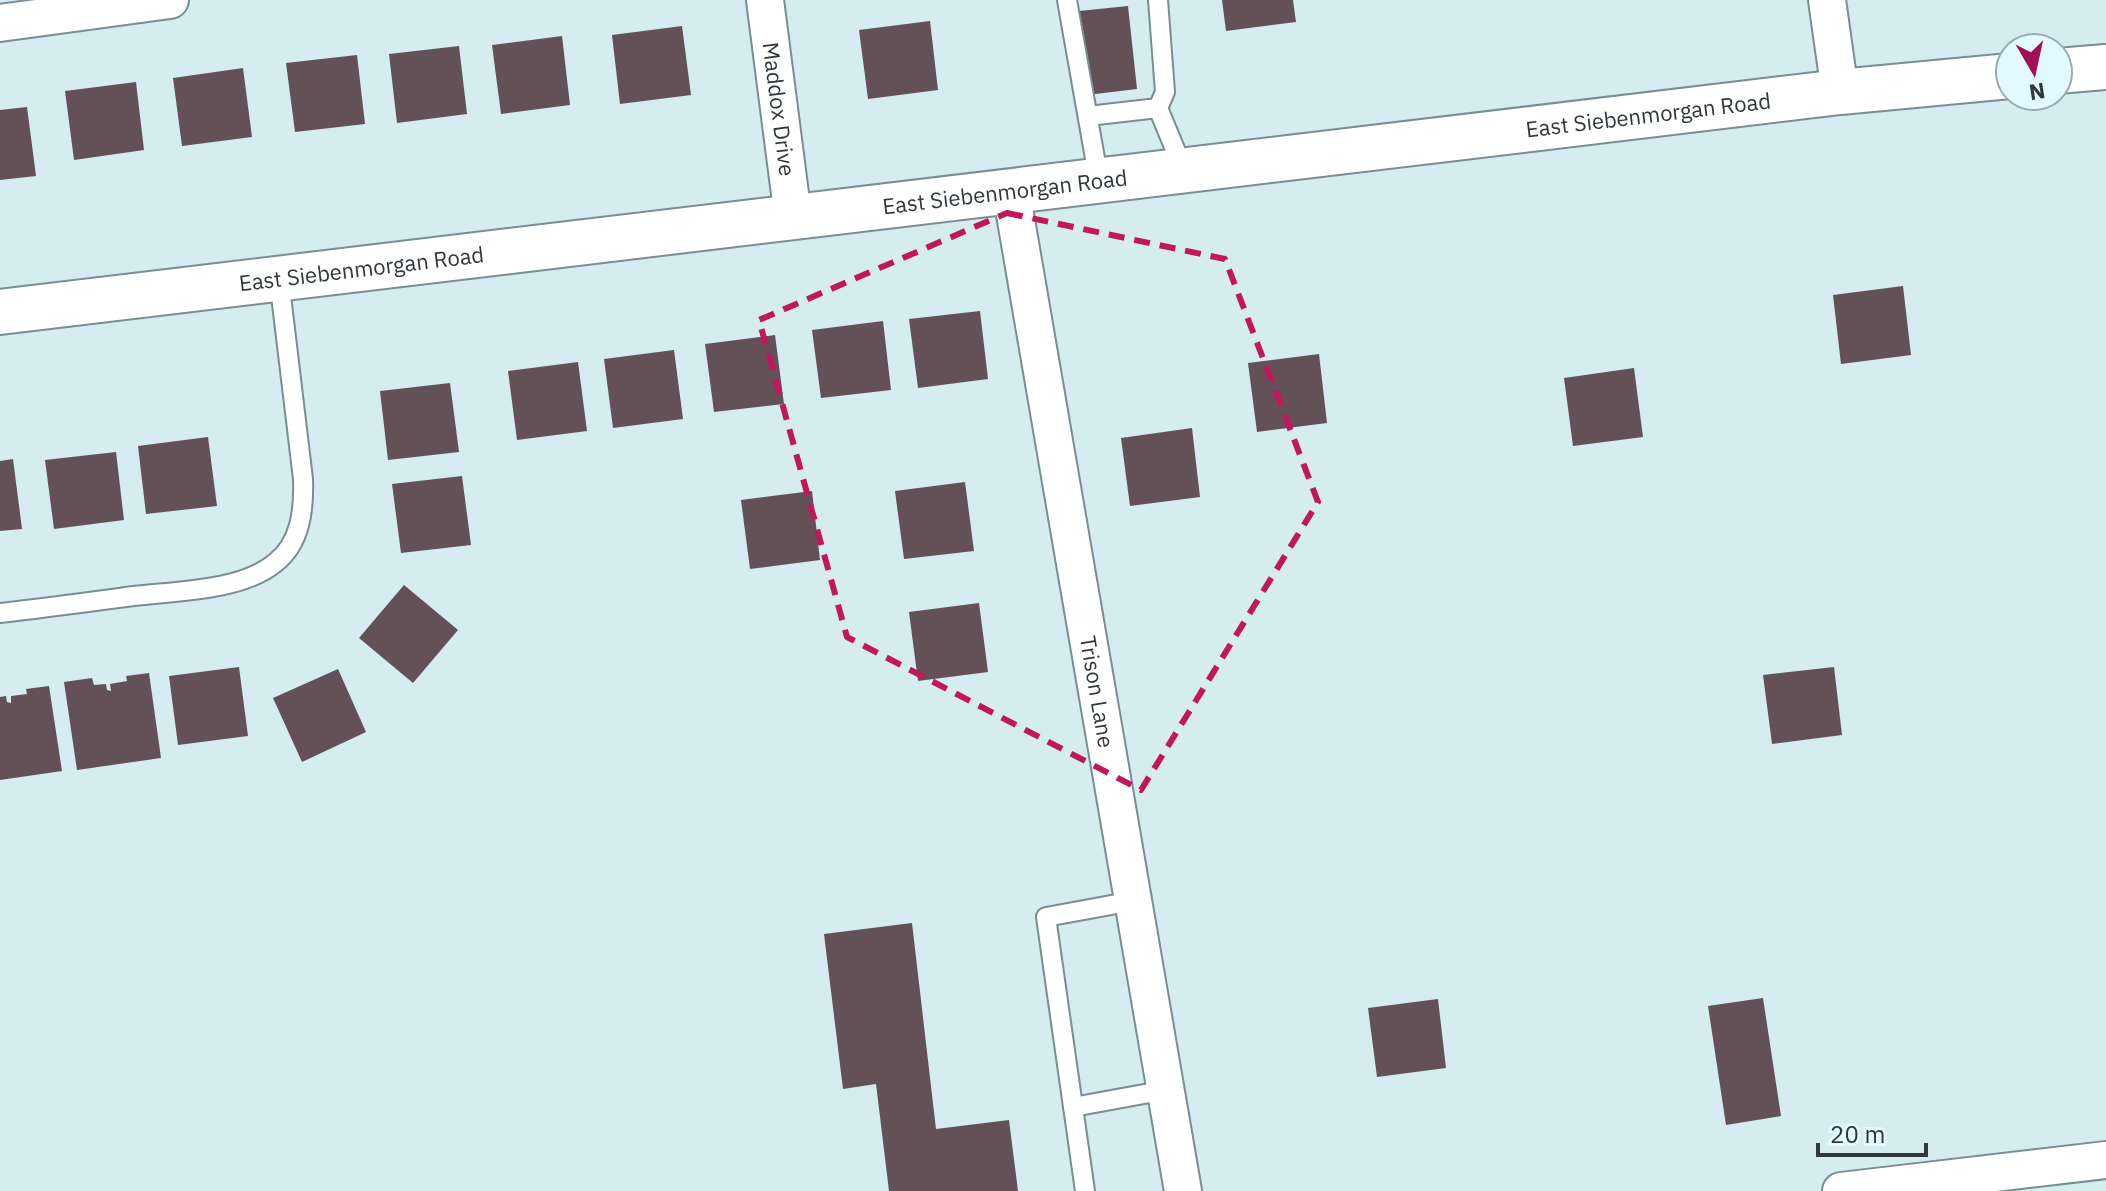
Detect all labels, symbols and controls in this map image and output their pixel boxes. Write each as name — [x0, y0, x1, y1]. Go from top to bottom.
north arrow — [1994, 32, 2074, 112]
street label: Maddox Drive — [757, 40, 803, 178]
text: N — [2027, 77, 2047, 108]
street label: East Siebenmorgan Road — [1524, 85, 1772, 143]
street label: East Siebenmorgan Road — [881, 162, 1129, 220]
street label: East Siebenmorgan Road — [237, 239, 485, 297]
street label: Trison Lane — [1074, 633, 1121, 750]
scale bar — [1818, 1107, 1926, 1157]
text: 20 m — [1830, 1118, 1885, 1150]

